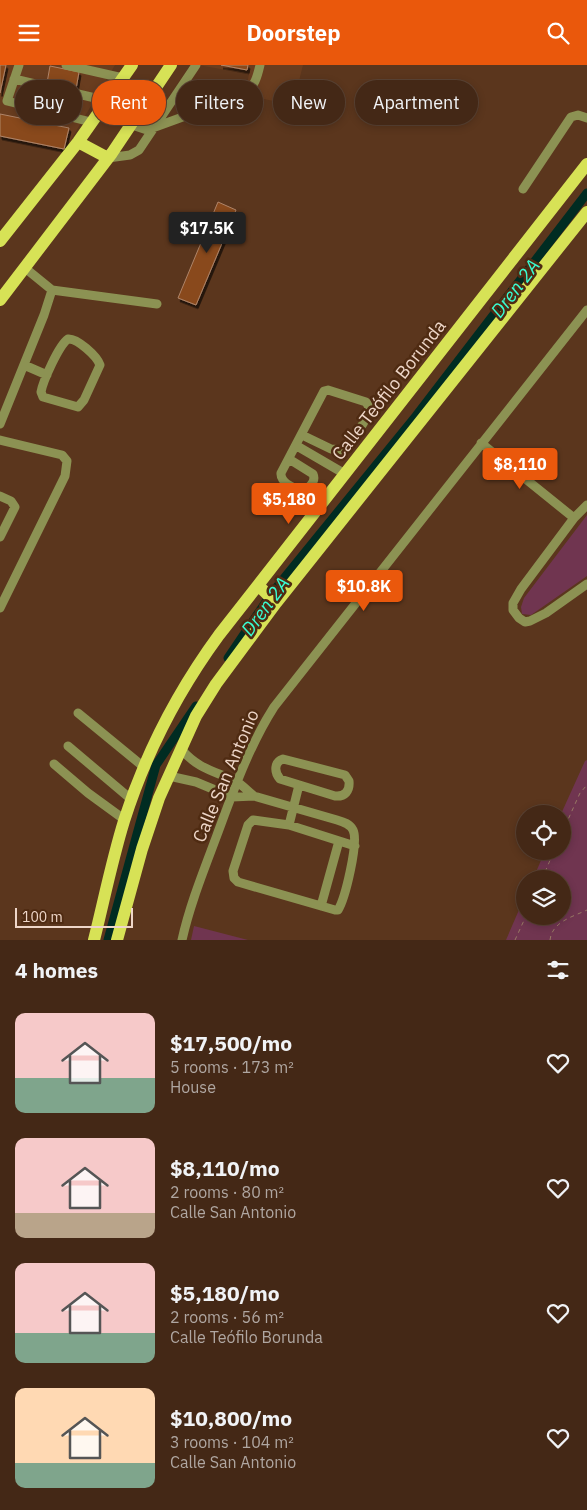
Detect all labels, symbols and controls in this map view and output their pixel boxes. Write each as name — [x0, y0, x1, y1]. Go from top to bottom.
text: Doorstep — [246, 18, 341, 47]
icon: menu — [15, 19, 43, 47]
icon: search — [544, 19, 572, 47]
chip: Buy — [15, 80, 82, 125]
chip: Rent — [92, 80, 166, 125]
chip: Filters — [176, 80, 263, 125]
chip: New — [273, 80, 345, 125]
chip: Apartment — [355, 80, 478, 125]
pin: $17.5K — [166, 211, 248, 254]
text: $17.5K — [180, 218, 234, 238]
water label: Dren 2A — [485, 254, 545, 322]
street label: Calle Teófilo Borunda — [327, 315, 451, 465]
pin: $8,110 — [479, 447, 561, 490]
text: $8,110 — [494, 454, 546, 474]
pin: $5,180 — [248, 483, 330, 525]
text: $5,180 — [263, 489, 315, 509]
pin: $10.8K — [323, 569, 405, 612]
water label: Dren 2A — [235, 572, 295, 640]
text: $10.8K — [337, 576, 391, 596]
street label: Calle San Antonio — [187, 706, 264, 846]
map controls — [516, 805, 571, 925]
button: locate — [516, 805, 571, 860]
button: layers — [516, 870, 571, 925]
scale bar — [15, 905, 132, 928]
text: 100 m — [22, 908, 63, 926]
text: 4 homes — [15, 956, 98, 984]
icon: filters — [544, 956, 572, 984]
text: $17,500/mo — [170, 1029, 292, 1057]
icon: home — [55, 1033, 115, 1093]
icon: heart — [544, 1049, 572, 1077]
text: 5 rooms · 173 m² — [170, 1057, 294, 1077]
text: House — [170, 1077, 216, 1097]
text: $8,110/mo — [170, 1154, 280, 1182]
icon: home — [55, 1158, 115, 1218]
icon: heart — [544, 1174, 572, 1202]
text: 2 rooms · 80 m² — [170, 1182, 284, 1202]
text: Calle San Antonio — [170, 1202, 296, 1222]
text: $5,180/mo — [170, 1279, 280, 1307]
icon: home — [55, 1283, 115, 1343]
icon: heart — [544, 1299, 572, 1327]
text: 2 rooms · 56 m² — [170, 1307, 284, 1327]
text: Calle Teófilo Borunda — [170, 1327, 323, 1347]
text: $10,800/mo — [170, 1404, 292, 1432]
icon: home — [55, 1408, 115, 1468]
icon: heart — [544, 1424, 572, 1452]
text: 3 rooms · 104 m² — [170, 1432, 294, 1452]
text: Calle San Antonio — [170, 1452, 296, 1472]

